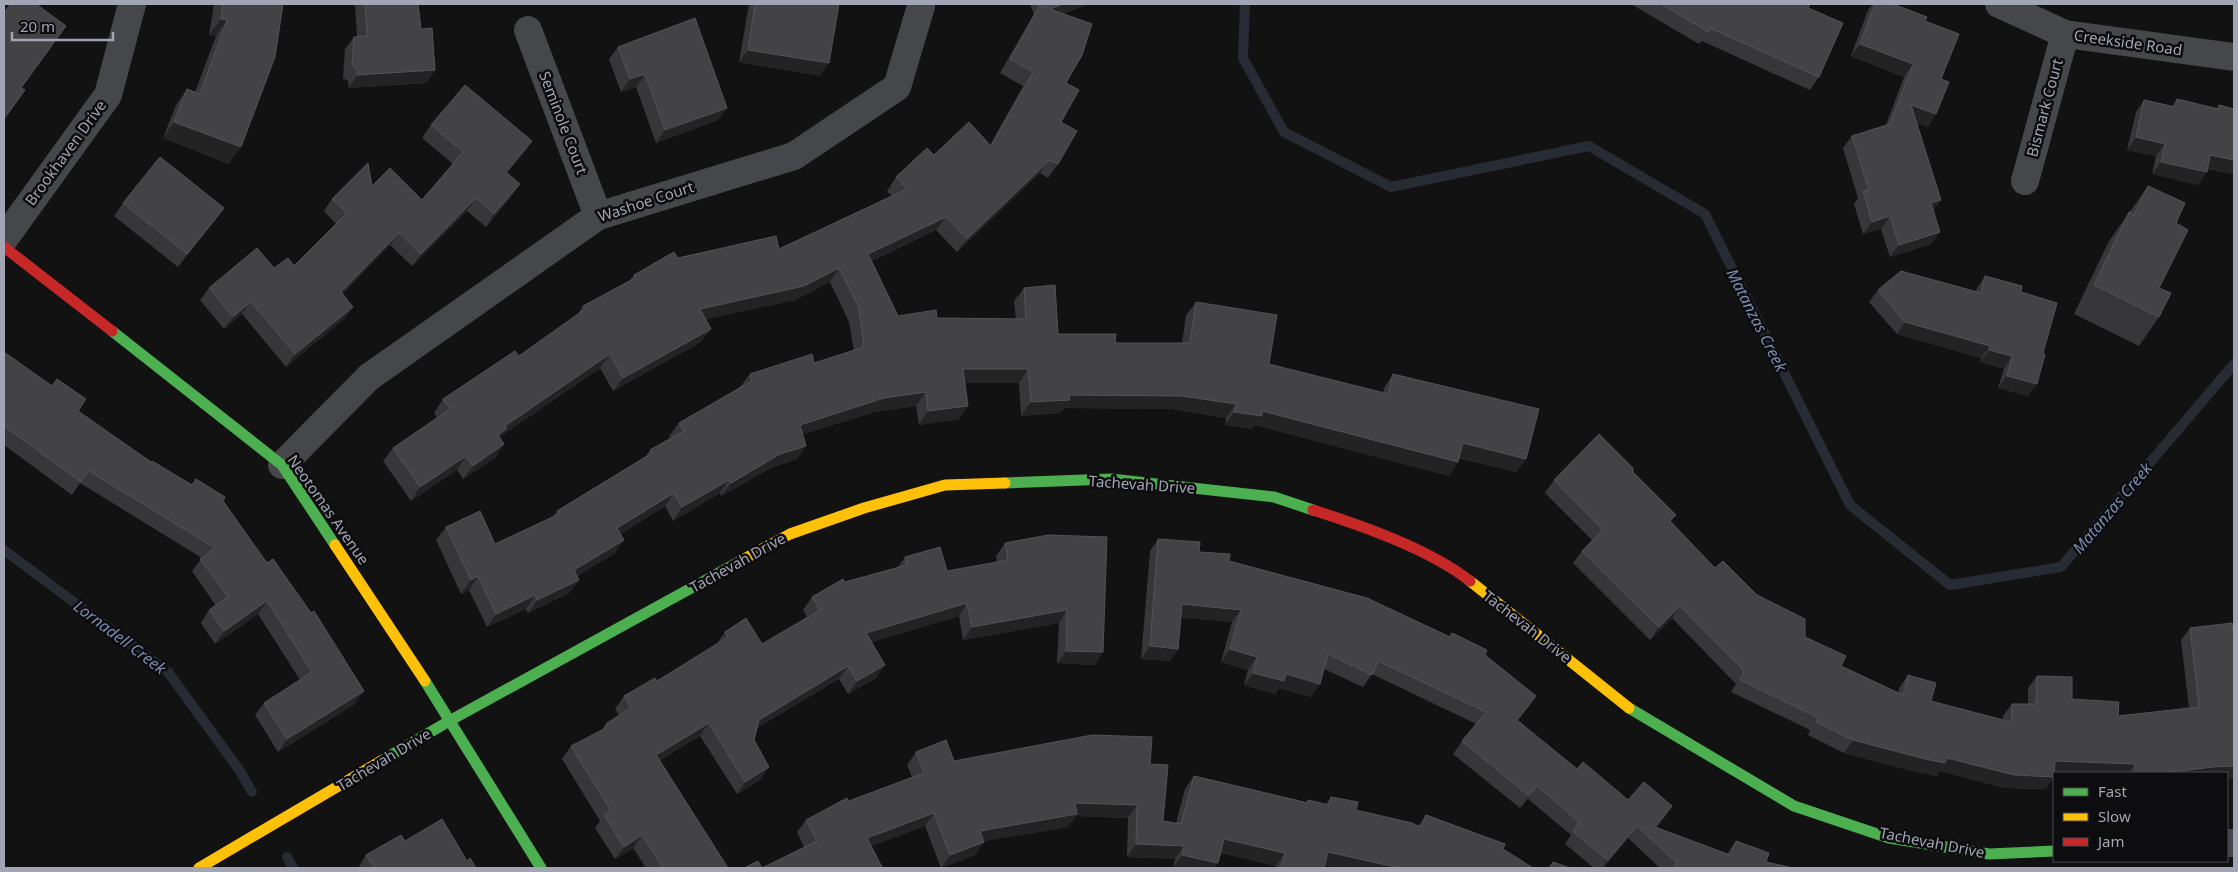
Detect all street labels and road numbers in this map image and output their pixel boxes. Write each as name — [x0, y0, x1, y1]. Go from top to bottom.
street label: Creekside Road — [2073, 25, 2184, 59]
street label: Bismark Court — [2021, 56, 2067, 159]
street label: Seminole Court — [535, 68, 593, 177]
street label: Brookhaven Drive — [20, 96, 110, 209]
street label: Washoe Court — [595, 176, 697, 226]
street label: Neotomas Avenue — [283, 451, 374, 568]
street label: Tachevah Drive — [1088, 470, 1196, 498]
street label: Tachevah Drive — [686, 528, 789, 597]
street label: Tachevah Drive — [1479, 586, 1576, 667]
street label: Tachevah Drive — [333, 723, 434, 795]
street label: Tachevah Drive — [1878, 822, 1986, 862]

